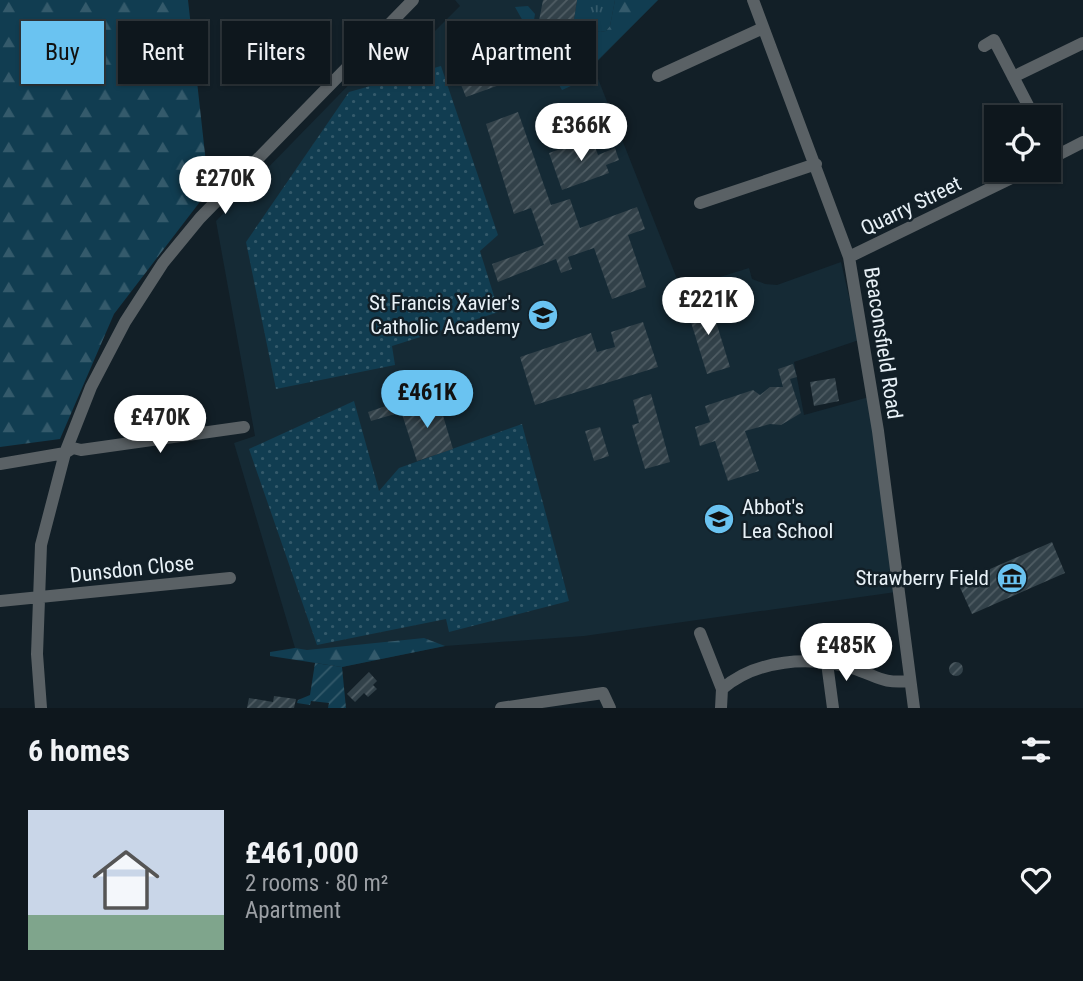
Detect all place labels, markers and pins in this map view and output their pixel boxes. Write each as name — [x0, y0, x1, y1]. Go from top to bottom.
pin: £366K — [532, 104, 630, 163]
pin: £270K — [176, 156, 274, 216]
pin: £221K — [659, 278, 757, 337]
place label: St Francis Xavier's Catholic Academy — [369, 291, 520, 339]
school or university icon: St Francis Xavier's Catholic Academy — [526, 298, 560, 332]
pin: £461K — [378, 370, 476, 430]
pin: £470K — [111, 396, 209, 455]
place label: Abbot's Lea School — [742, 495, 833, 543]
school or university icon: Abbot's Lea School — [702, 502, 736, 536]
museum icon: Strawberry Field — [995, 561, 1029, 595]
place label: Strawberry Field — [855, 566, 989, 590]
pin: £485K — [797, 624, 895, 683]

